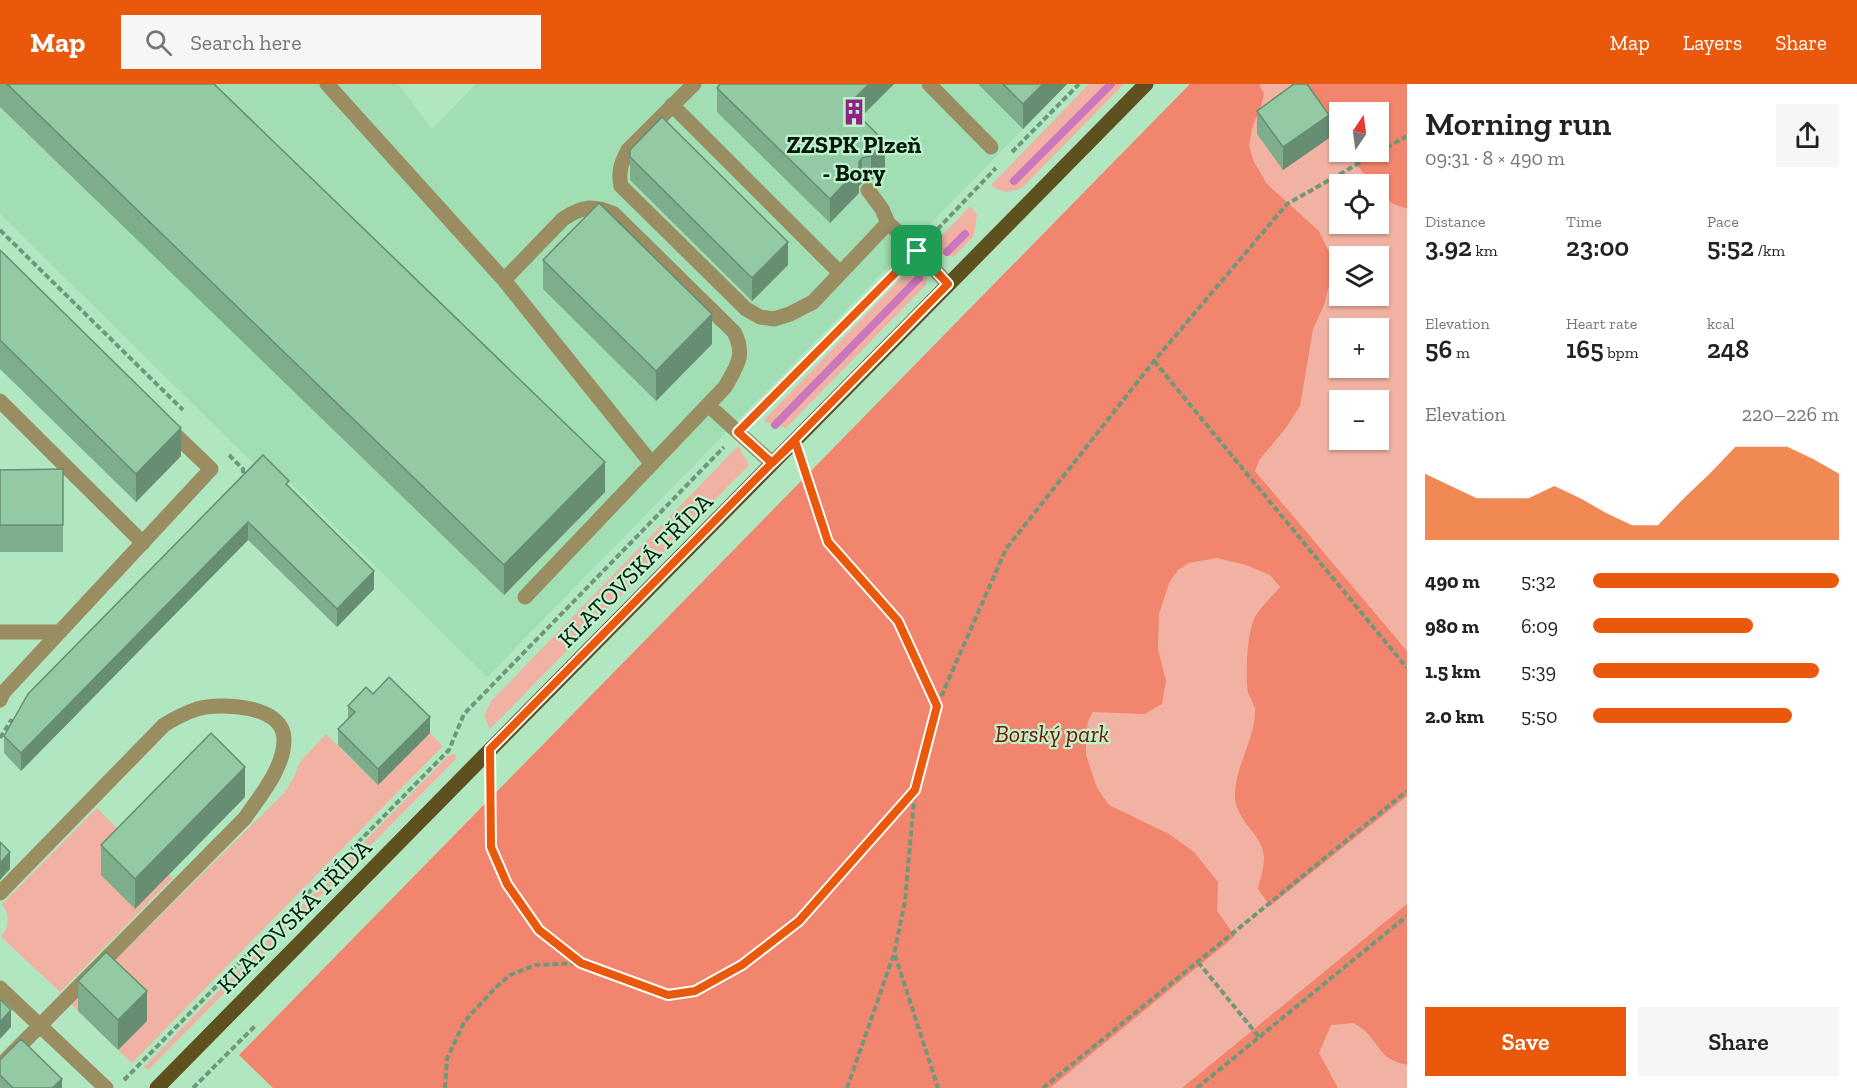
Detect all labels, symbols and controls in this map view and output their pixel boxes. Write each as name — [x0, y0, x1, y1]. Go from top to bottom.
search box — [121, 15, 541, 69]
text: Map — [30, 26, 85, 59]
icon: search — [142, 26, 175, 59]
text: Search here — [190, 29, 302, 56]
text: Map — [1610, 30, 1650, 55]
text: Layers — [1683, 30, 1742, 55]
text: Share — [1775, 30, 1827, 55]
building icon: ZZSPK Plzeň - Bory — [839, 97, 869, 127]
north arrow — [1329, 102, 1389, 162]
map controls — [1329, 102, 1389, 450]
text: Morning run — [1425, 104, 1611, 143]
button: share — [1776, 104, 1839, 167]
place label: ZZSPK Plzeň - Bory — [787, 130, 922, 187]
text: 09:31 · 8 × 490 m — [1425, 146, 1565, 170]
button: locate — [1329, 174, 1389, 234]
text: Distance — [1425, 212, 1486, 231]
text: Time — [1566, 212, 1602, 231]
text: Pace — [1707, 212, 1739, 231]
pin — [891, 225, 942, 276]
text: 3.92 — [1425, 231, 1472, 263]
text: 23:00 — [1566, 231, 1629, 263]
text: 5:52 — [1707, 231, 1754, 263]
icon: arrive — [900, 234, 933, 267]
text: km — [1472, 241, 1498, 260]
text: /km — [1754, 241, 1785, 260]
button: layers — [1329, 246, 1389, 306]
text: Elevation — [1425, 314, 1490, 333]
text: Heart rate — [1566, 314, 1637, 333]
text: kcal — [1707, 314, 1734, 333]
button: + — [1329, 318, 1389, 378]
text: 56 — [1425, 333, 1452, 365]
text: 165 — [1566, 333, 1604, 365]
text: 248 — [1707, 333, 1749, 365]
text: m — [1452, 343, 1470, 362]
text: bpm — [1604, 343, 1638, 362]
button: − — [1329, 390, 1389, 450]
text: Elevation — [1425, 402, 1506, 426]
text: 220–226 m — [1742, 402, 1839, 426]
street label: KLATOVSKÁ TŘÍDA — [552, 486, 719, 653]
text: 490 m — [1425, 569, 1480, 593]
text: 5:32 — [1521, 569, 1556, 593]
text: 980 m — [1425, 614, 1479, 638]
text: 6:09 — [1521, 614, 1558, 638]
text: 1.5 km — [1425, 659, 1480, 683]
text: 5:39 — [1521, 659, 1556, 683]
text: 2.0 km — [1425, 704, 1484, 728]
text: 5:50 — [1521, 704, 1557, 728]
park label: Borský park — [995, 719, 1110, 748]
street label: KLATOVSKÁ TŘÍDA — [211, 832, 378, 999]
button: Save — [1425, 1007, 1626, 1076]
button: Share — [1638, 1007, 1839, 1076]

